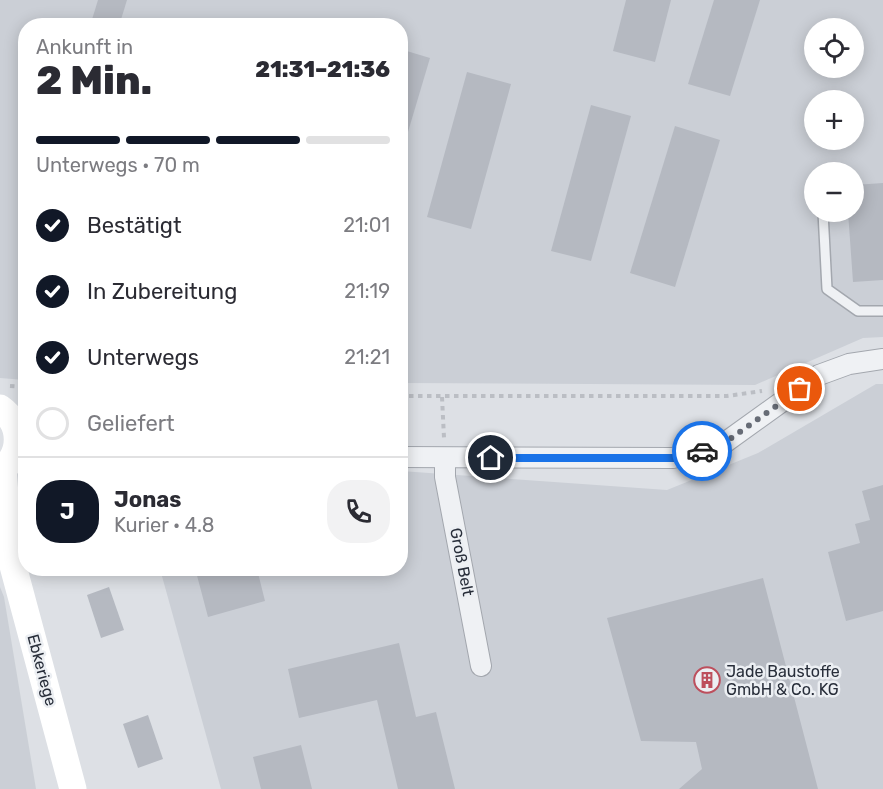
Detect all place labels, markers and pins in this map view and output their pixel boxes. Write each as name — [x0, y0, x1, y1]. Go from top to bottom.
pin — [774, 363, 825, 414]
pin — [465, 432, 516, 483]
place label: Jade Baustoffe GmbH & Co. KG — [726, 662, 840, 699]
building icon: Jade Baustoffe GmbH & Co. KG — [692, 665, 722, 695]

